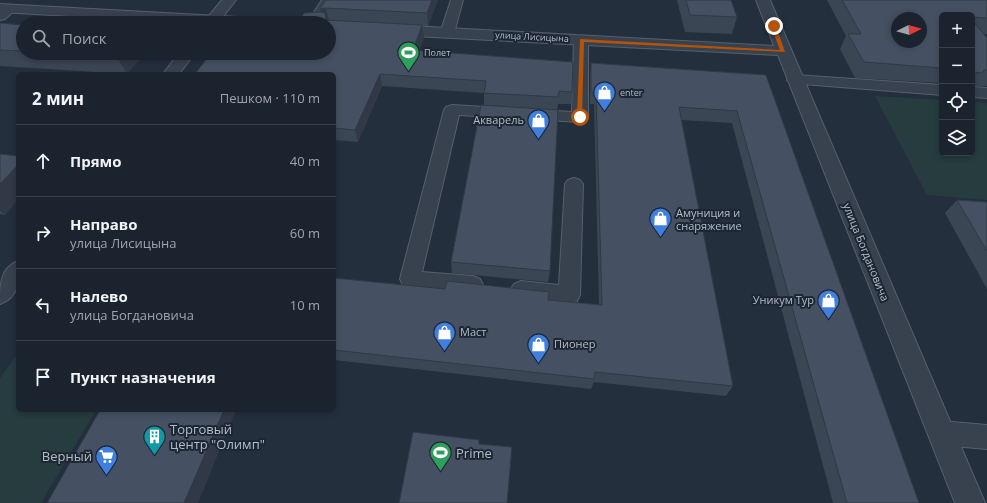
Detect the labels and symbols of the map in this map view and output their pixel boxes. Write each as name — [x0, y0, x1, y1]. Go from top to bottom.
north arrow — [891, 12, 927, 48]
route end — [765, 17, 783, 35]
street label: улица Лисицына — [495, 28, 569, 45]
sports icon: Полет — [396, 40, 422, 73]
place label: Полет — [424, 46, 451, 59]
shop icon: enter — [591, 80, 617, 113]
place label: enter — [620, 86, 643, 99]
shop icon: Акварель — [526, 107, 552, 140]
route start — [571, 108, 589, 126]
place label: Акварель — [473, 112, 524, 127]
street label: улица Богдановича — [840, 200, 893, 303]
place label: Амуниция и снаряжение — [676, 205, 742, 233]
shop icon: Амуниция и снаряжение — [647, 206, 673, 239]
shop icon: Уникум Тур — [816, 287, 842, 320]
place label: Уникум Тур — [753, 292, 814, 307]
shop icon: Маст — [431, 319, 457, 352]
place label: Маст — [460, 324, 486, 339]
shop icon: Пионер — [526, 331, 552, 364]
place label: Пионер — [554, 336, 596, 351]
place label: Торговый центр "Олимп" — [170, 420, 265, 453]
building icon: Торговый центр "Олимп" — [141, 423, 167, 456]
sports icon: Prime — [428, 440, 454, 473]
supermarket icon: Верный — [94, 443, 120, 476]
place label: Prime — [456, 444, 492, 462]
place label: Верный — [42, 447, 92, 465]

